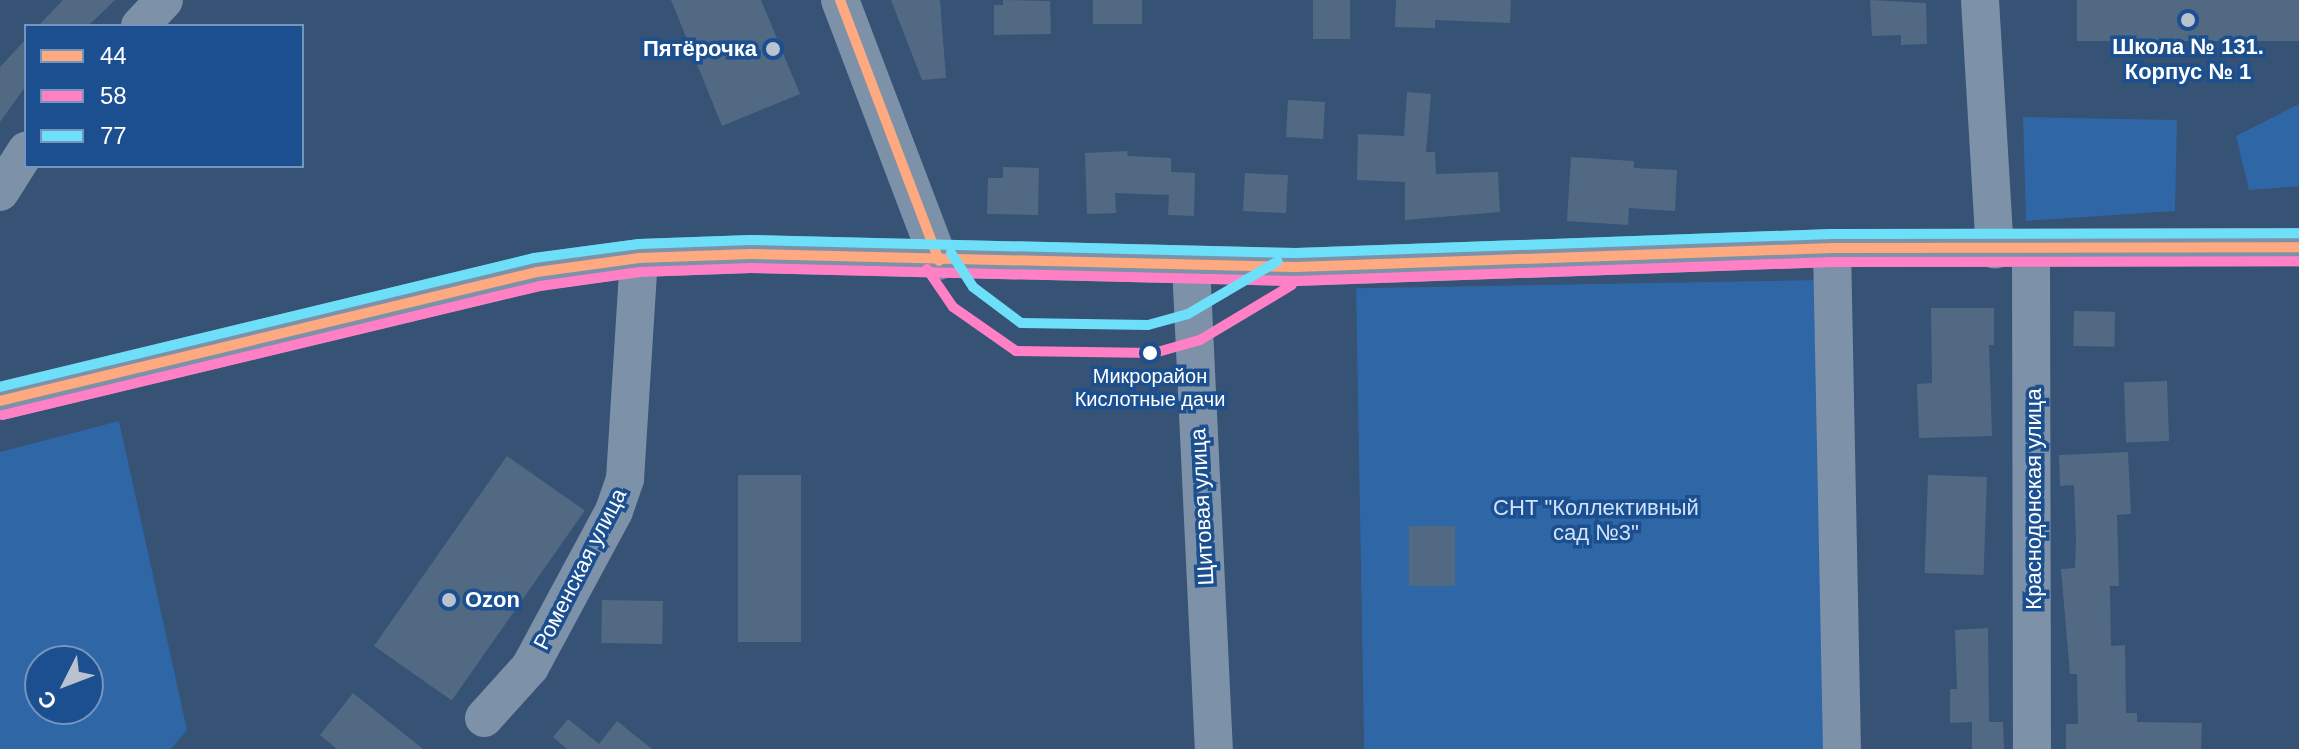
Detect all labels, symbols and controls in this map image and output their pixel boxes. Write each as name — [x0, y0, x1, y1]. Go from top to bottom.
marker: Школа № 131. Корпус № 1 — [2179, 11, 2197, 29]
legend — [24, 24, 304, 168]
place label: Школа № 131. Корпус № 1 — [2112, 33, 2264, 84]
place label: Пятёрочка — [643, 36, 757, 62]
marker: Пятёрочка — [764, 40, 782, 58]
text: 44 — [100, 42, 127, 69]
text: 58 — [100, 82, 127, 109]
text: 77 — [100, 122, 127, 149]
marker: Микрорайон Кислотные дачи — [1142, 345, 1158, 361]
place label: Микрорайон Кислотные дачи — [1075, 364, 1225, 411]
street label: Краснодонская улица — [2021, 388, 2047, 610]
street label: Щитовая улица — [1185, 428, 1219, 586]
street label: Роменская улица — [528, 484, 632, 654]
park label: СНТ "Коллективный сад №3" — [1493, 494, 1699, 546]
place label: Ozon — [465, 587, 520, 613]
marker: Ozon — [440, 591, 458, 609]
north arrow — [24, 645, 104, 725]
text: С — [33, 686, 62, 714]

